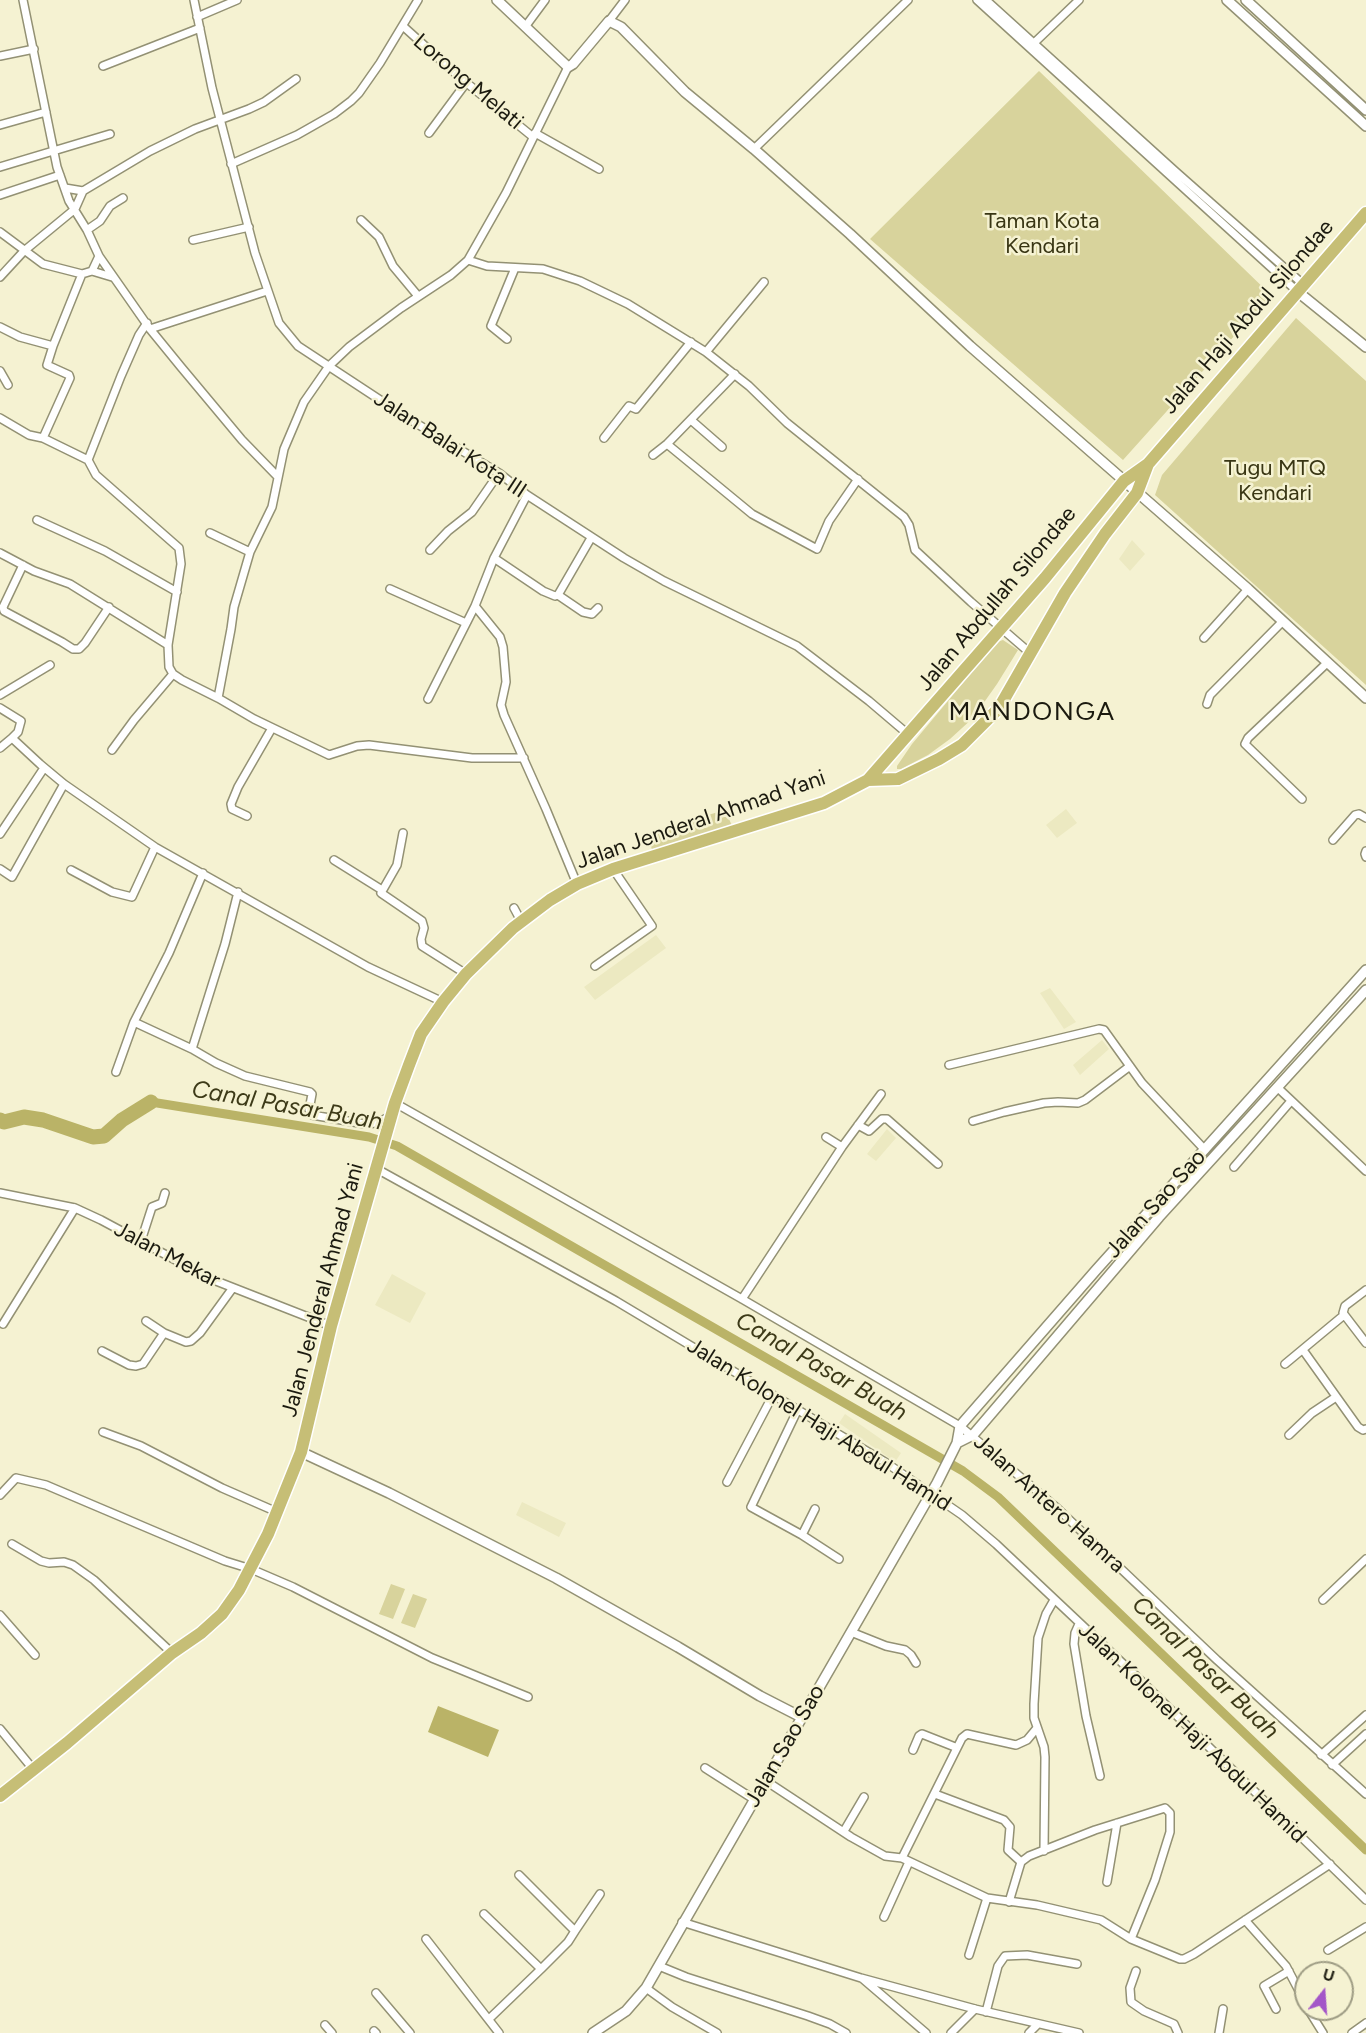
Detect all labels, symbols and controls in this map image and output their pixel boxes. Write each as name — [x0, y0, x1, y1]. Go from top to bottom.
street label: Lorong Melati — [408, 28, 528, 136]
park label: Taman Kota Kendari — [984, 209, 1100, 260]
street label: Jalan Haji Abdul Silondae — [1157, 215, 1339, 419]
street label: Jalan Balai Kota III — [369, 386, 531, 504]
park label: Tugu MTQ Kendari — [1224, 456, 1326, 508]
street label: Jalan Abdullah Silondae — [912, 501, 1082, 697]
district label: MANDONGA — [948, 696, 1116, 728]
street label: Jalan Jenderal Ahmad Yani — [573, 765, 829, 875]
water label: Canal Pasar Buah — [190, 1075, 384, 1137]
street label: Jalan Sao Sao — [1100, 1144, 1212, 1264]
street label: Jalan Jenderal Ahmad Yani — [276, 1160, 370, 1420]
street label: Jalan Mekar — [110, 1216, 224, 1294]
water label: Canal Pasar Buah — [730, 1306, 912, 1428]
street label: Jalan Kolonel Haji Abdul Hamid — [682, 1333, 956, 1517]
street label: Jalan Antero Hamra — [968, 1429, 1130, 1579]
water label: Canal Pasar Buah — [1126, 1591, 1284, 1745]
street label: Jalan Kolonel Haji Abdul Hamid — [1073, 1617, 1311, 1849]
street label: Jalan Sao Sao — [739, 1680, 831, 1812]
north arrow — [1294, 1961, 1354, 2021]
text: U — [1321, 1964, 1337, 1986]

